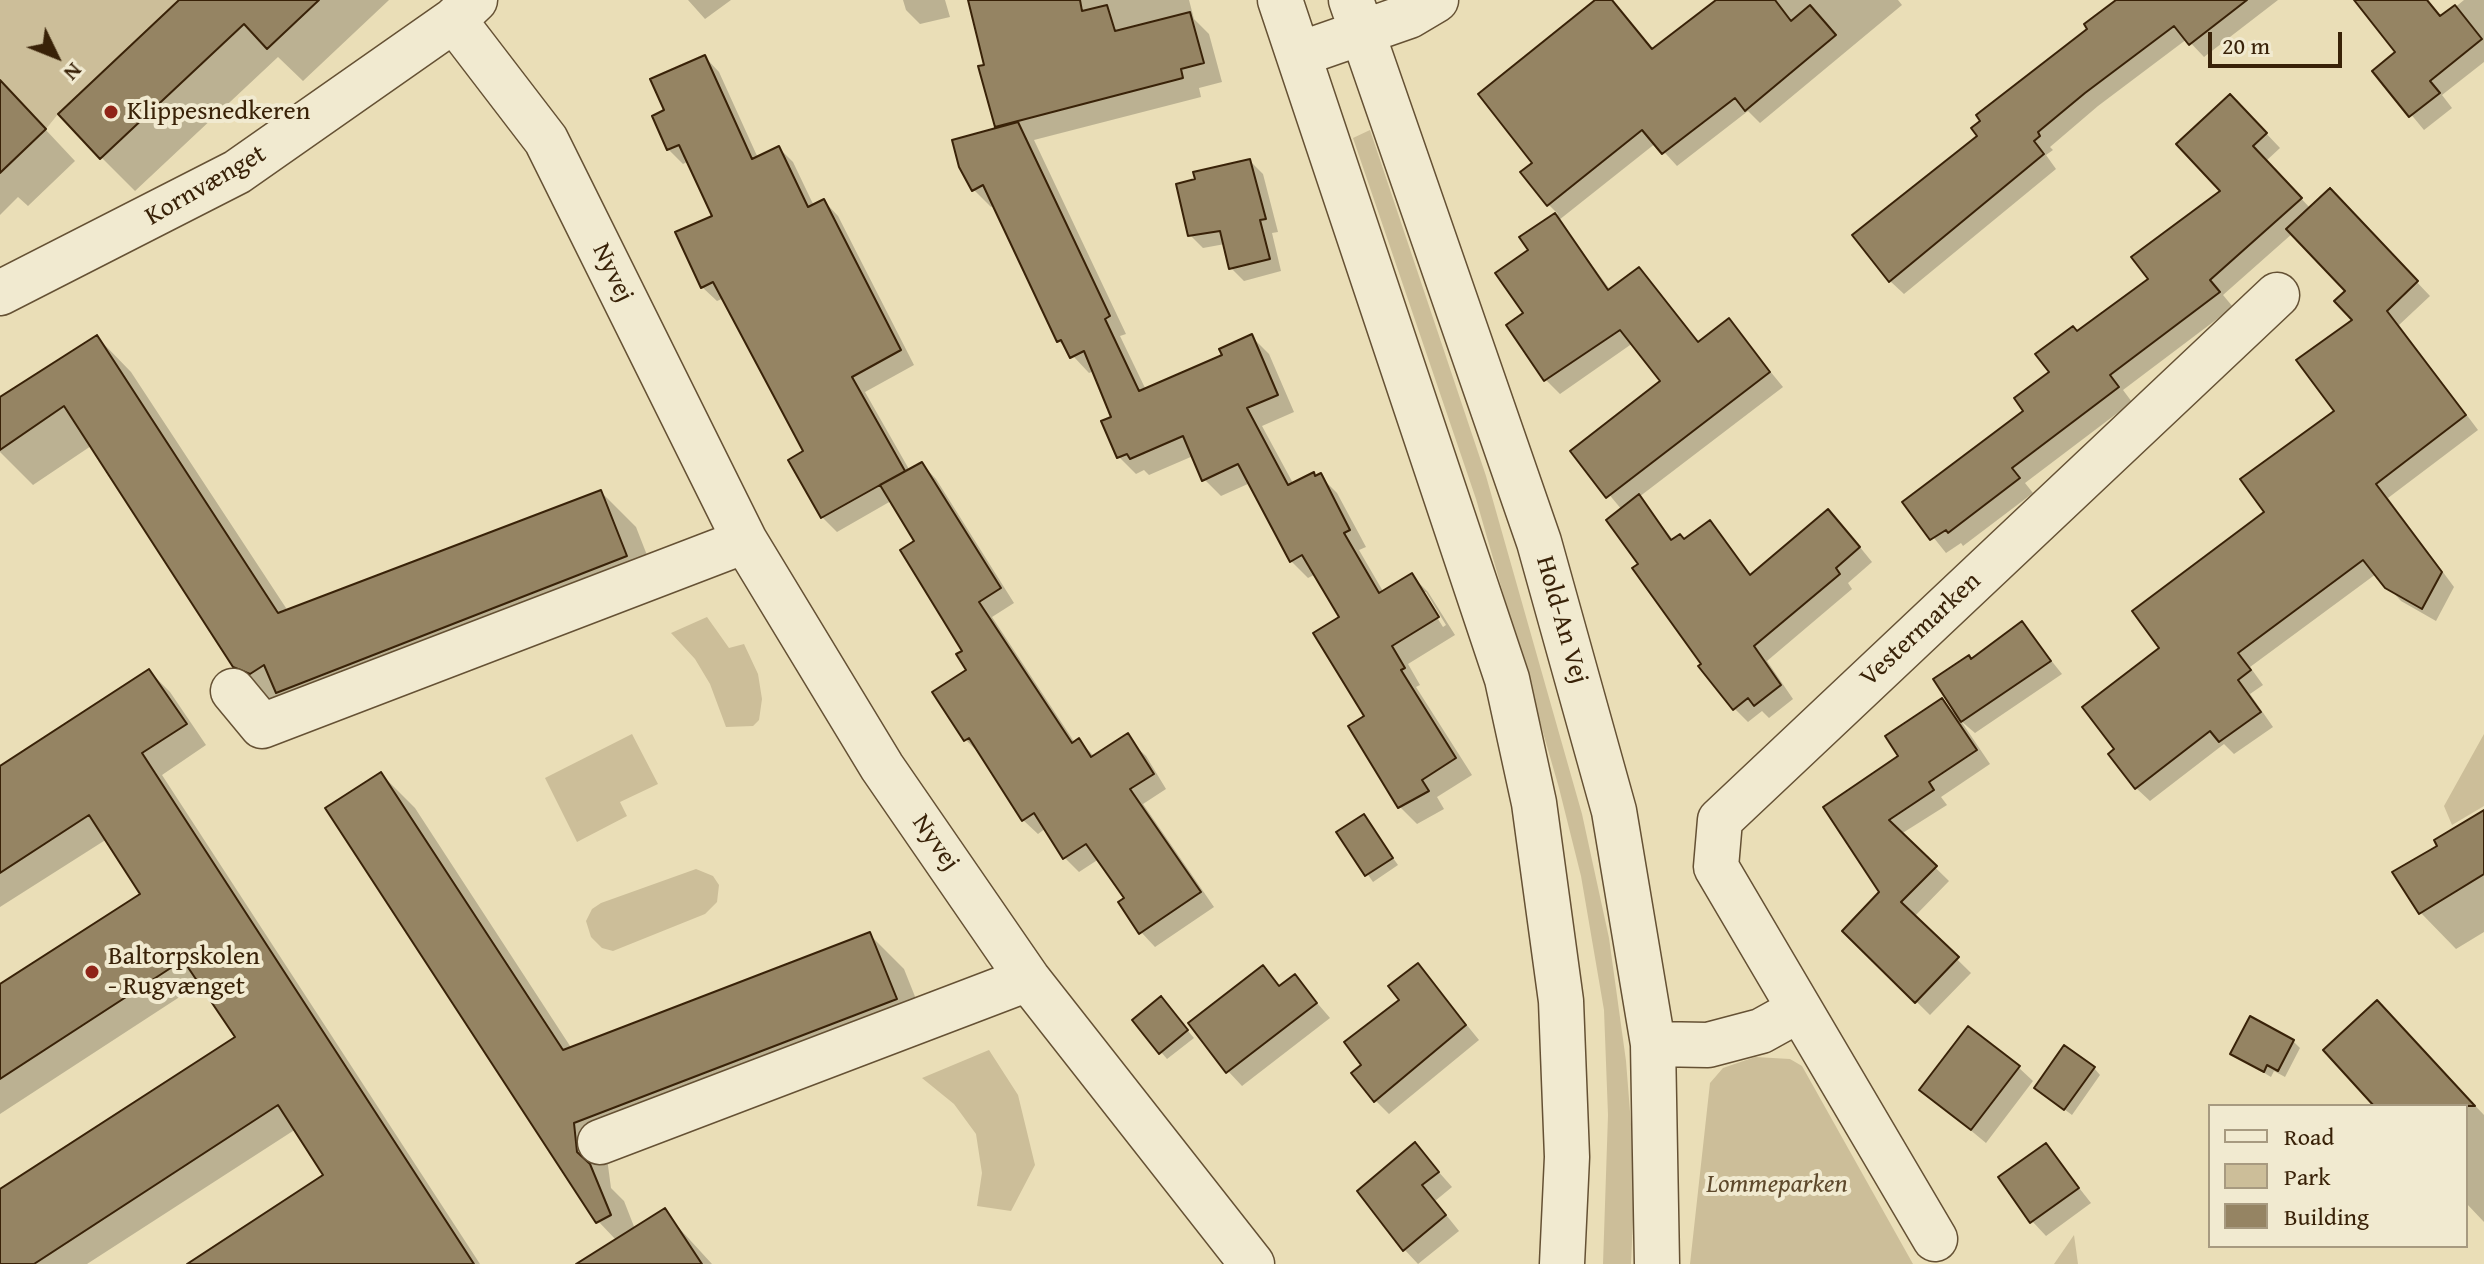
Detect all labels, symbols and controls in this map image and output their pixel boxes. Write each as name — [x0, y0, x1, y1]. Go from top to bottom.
north arrow — [16, 16, 96, 96]
scale bar — [2212, 16, 2346, 66]
text: 20 m — [2222, 28, 2270, 63]
text: N — [57, 56, 90, 89]
place label: Klippesnedkeren — [127, 96, 310, 128]
marker: Klippesnedkeren — [102, 103, 120, 121]
street label: Kornvænget — [140, 139, 272, 233]
street label: Nyvej — [585, 239, 639, 307]
street label: Hold-An Vej — [1528, 553, 1594, 687]
street label: Vestermarken — [1854, 566, 1988, 694]
street label: Nyvej — [905, 809, 965, 877]
place label: Baltorpskolen - Rugvænget — [108, 941, 260, 1002]
marker: Baltorpskolen - Rugvænget — [83, 963, 101, 981]
legend — [2208, 1104, 2468, 1248]
text: Road — [2284, 1119, 2334, 1154]
text: Park — [2284, 1159, 2330, 1194]
park label: Lommeparken — [1706, 1169, 1848, 1201]
text: Building — [2284, 1199, 2369, 1234]

